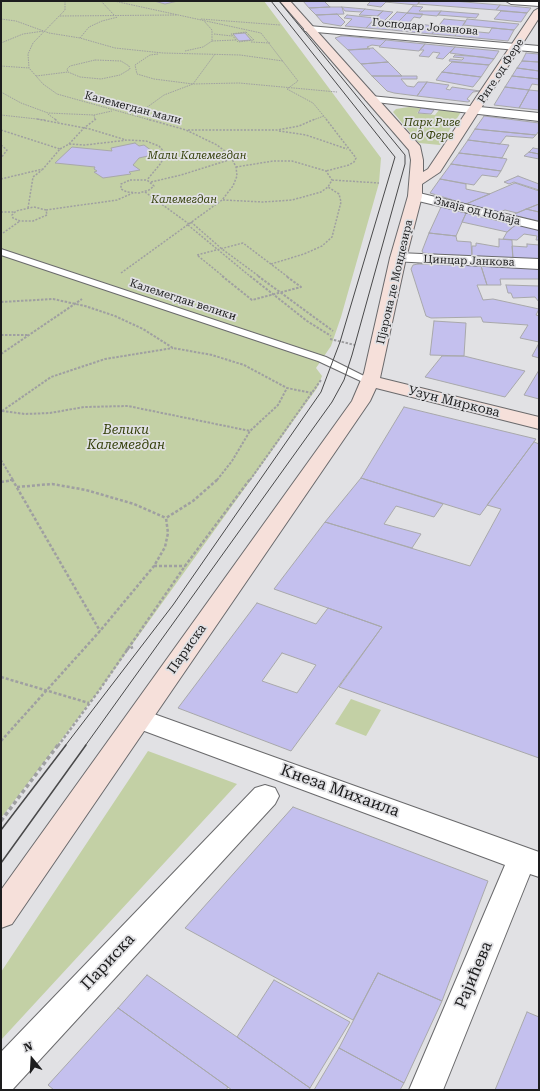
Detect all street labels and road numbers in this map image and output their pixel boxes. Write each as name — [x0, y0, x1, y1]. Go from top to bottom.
street label: Господар Јованова — [371, 16, 479, 38]
street label: Риге од Фере — [475, 36, 527, 106]
street label: Калемегдан мали — [83, 89, 183, 127]
street label: Змаја од Ноћаја — [432, 194, 522, 228]
street label: Пјарона де Мондезира — [374, 218, 416, 346]
street label: Цинцар Јанкова — [423, 253, 515, 269]
street label: Калемегдан велики — [128, 277, 238, 323]
street label: Узун Миркова — [407, 383, 501, 421]
street label: Париска — [164, 621, 210, 677]
street label: Кнеза Михаила — [278, 761, 402, 821]
street label: Париска — [77, 930, 139, 994]
street label: Рајићева — [451, 939, 497, 1011]

